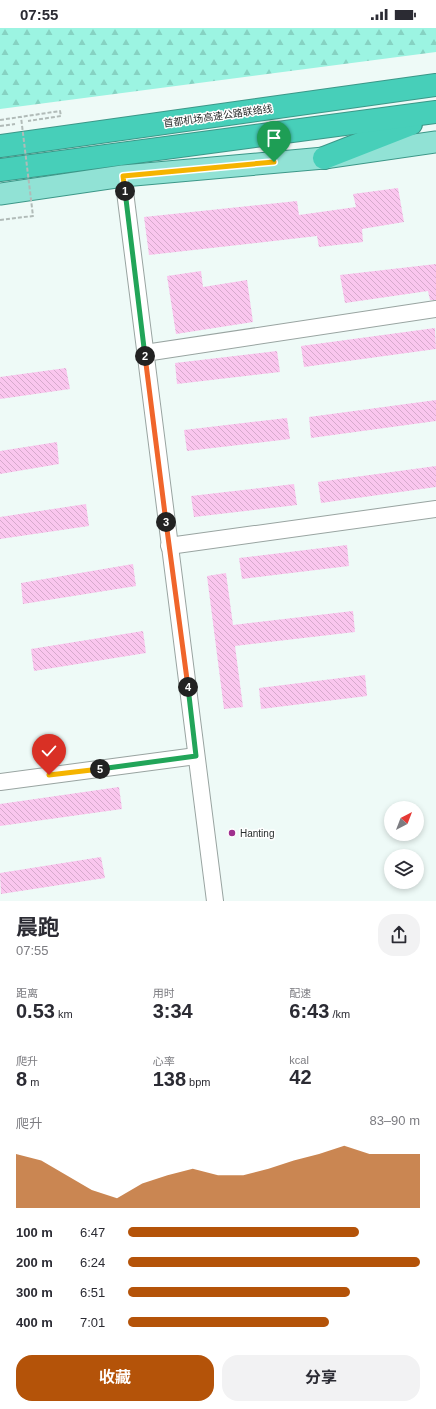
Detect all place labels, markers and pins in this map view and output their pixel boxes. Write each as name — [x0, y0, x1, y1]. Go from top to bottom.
pin — [257, 121, 291, 162]
pin: 1 — [115, 181, 135, 201]
pin: 2 — [135, 346, 155, 366]
pin: 3 — [156, 512, 176, 532]
pin: 4 — [178, 677, 198, 697]
pin — [32, 734, 66, 775]
pin: 5 — [90, 759, 110, 779]
marker: Hanting — [227, 828, 237, 838]
place label: Hanting — [240, 828, 274, 839]

